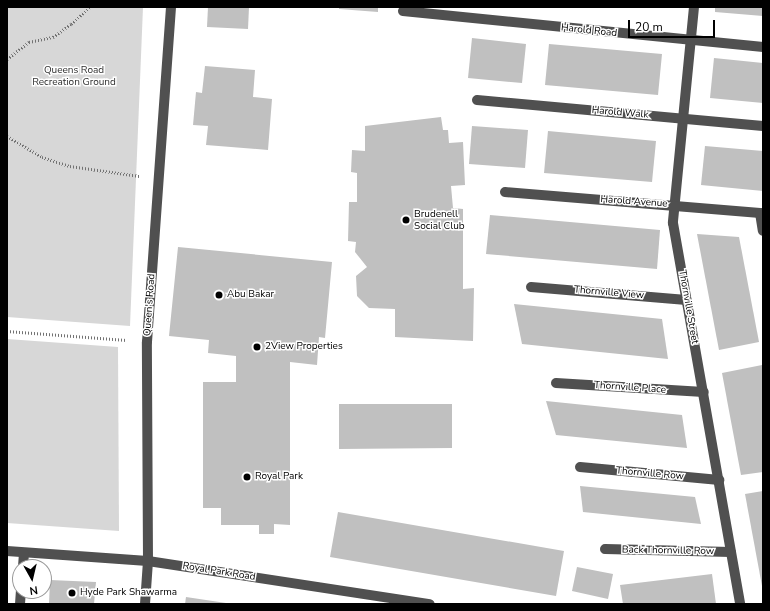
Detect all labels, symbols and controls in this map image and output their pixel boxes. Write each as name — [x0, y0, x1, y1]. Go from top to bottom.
scale bar — [630, 12, 717, 38]
text: 20 m — [635, 19, 663, 35]
street label: Harold Road — [560, 22, 618, 40]
park label: Queens Road Recreation Ground — [32, 64, 116, 88]
street label: Harold Walk — [591, 105, 649, 121]
street label: Harold Avenue — [600, 194, 668, 210]
place label: Brudenell Social Club — [414, 208, 465, 232]
marker: Brudenell Social Club — [401, 215, 411, 225]
street label: Thornville Street — [676, 269, 700, 345]
street label: Queen's Road — [142, 273, 158, 337]
street label: Thornville View — [573, 284, 645, 302]
place label: Abu Bakar — [227, 289, 274, 301]
marker: Abu Bakar — [214, 290, 224, 300]
place label: 2View Properties — [265, 341, 343, 353]
marker: 2View Properties — [252, 342, 262, 352]
street label: Thornville Place — [594, 379, 666, 397]
street label: Thornville Row — [616, 465, 684, 483]
place label: Royal Park — [255, 471, 303, 483]
marker: Royal Park — [242, 472, 252, 482]
street label: Back Thornville Row — [622, 544, 714, 558]
north arrow — [12, 559, 52, 599]
street label: Royal Park Road — [182, 560, 256, 584]
text: N — [28, 582, 39, 598]
place label: Hyde Park Shawarma — [80, 587, 177, 599]
marker: Hyde Park Shawarma — [67, 588, 77, 598]

